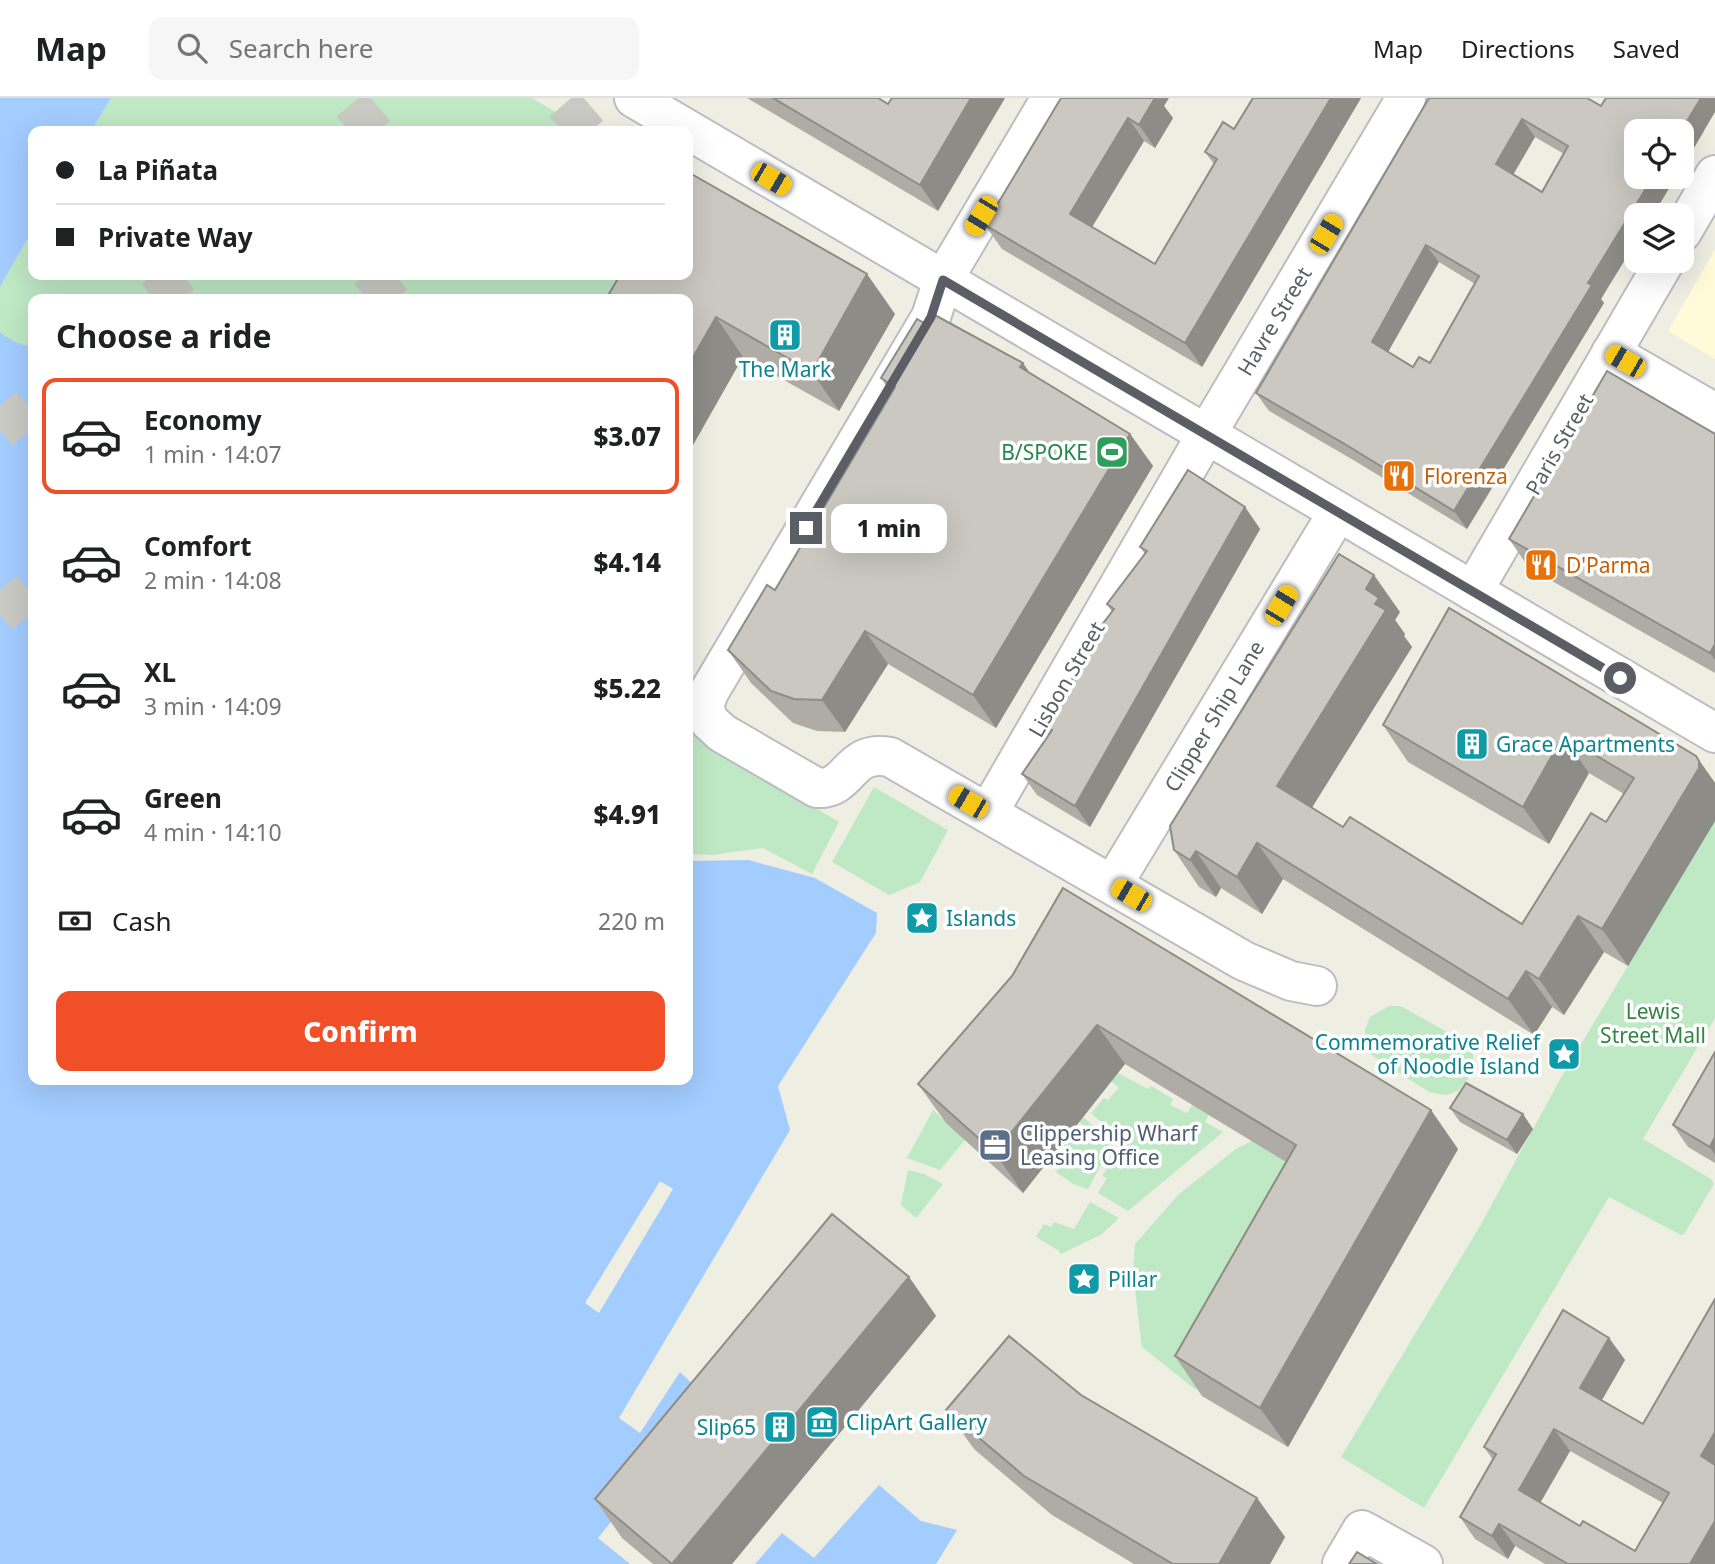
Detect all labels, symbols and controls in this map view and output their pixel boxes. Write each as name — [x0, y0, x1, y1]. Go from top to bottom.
search box — [149, 17, 639, 80]
text: Map — [35, 26, 107, 71]
icon: search — [173, 29, 211, 67]
text: Search here — [229, 30, 373, 66]
text: Map — [1373, 32, 1423, 65]
text: Directions — [1461, 32, 1575, 65]
text: Saved — [1613, 32, 1680, 65]
map controls — [1624, 119, 1694, 273]
button: locate — [1624, 119, 1694, 189]
text: La Piñata — [98, 152, 218, 188]
car — [748, 159, 795, 199]
car — [962, 193, 1001, 239]
button: layers — [1624, 203, 1694, 273]
car — [1307, 211, 1346, 257]
text: Private Way — [98, 219, 253, 255]
street label: Havre Street — [1231, 261, 1318, 381]
text: Choose a ride — [56, 314, 272, 357]
building icon: The Mark — [766, 316, 804, 354]
car — [1602, 341, 1649, 381]
place label: The Mark — [739, 355, 832, 383]
street label: Paris Street — [1519, 388, 1600, 500]
text: Economy — [144, 402, 262, 438]
icon: car — [60, 405, 123, 468]
text: $3.07 — [594, 418, 661, 454]
sports icon: B/SPOKE — [1093, 433, 1131, 471]
text: 1 min · 14:07 — [144, 438, 282, 470]
place label: B/SPOKE — [1001, 438, 1088, 466]
restaurant icon: Florenza — [1380, 457, 1418, 495]
place label: Florenza — [1424, 462, 1508, 490]
callout: 1 min — [830, 504, 946, 552]
route end — [790, 512, 822, 544]
text: 1 min — [857, 512, 921, 544]
text: Comfort — [144, 528, 252, 564]
icon: car — [60, 531, 123, 594]
text: $4.14 — [594, 544, 661, 580]
restaurant icon: D'Parma — [1522, 546, 1560, 584]
place label: D'Parma — [1566, 551, 1651, 579]
text: 2 min · 14:08 — [144, 564, 282, 596]
car — [1262, 582, 1301, 628]
street label: Lisbon Street — [1022, 616, 1111, 742]
street label: Clipper Ship Lane — [1158, 635, 1270, 797]
text: XL — [144, 654, 176, 690]
icon: car — [60, 657, 123, 720]
route start — [1604, 662, 1636, 694]
text: $5.22 — [594, 670, 661, 706]
text: 3 min · 14:09 — [144, 690, 282, 722]
building icon: Grace Apartments — [1453, 725, 1491, 763]
place label: Grace Apartments — [1496, 730, 1675, 758]
text: Green — [144, 780, 222, 816]
car — [945, 782, 992, 822]
icon: car — [60, 783, 123, 846]
text: $4.91 — [594, 796, 661, 832]
text: 4 min · 14:10 — [144, 816, 282, 848]
car — [1108, 875, 1155, 915]
place icon: Islands — [903, 899, 941, 937]
icon: cash — [56, 902, 94, 940]
text: Cash — [112, 903, 172, 939]
place label: Islands — [946, 904, 1016, 932]
text: 220 m — [598, 905, 665, 937]
button: Confirm — [56, 991, 665, 1071]
park label: Lewis Street Mall — [1600, 997, 1706, 1049]
place label: Commemorative Relief of Noodle Island — [1315, 1028, 1542, 1080]
place icon: Commemorative Relief of Noodle Island — [1545, 1035, 1583, 1073]
place label: Clippership Wharf Leasing Office — [1020, 1119, 1199, 1171]
office icon: Clippership Wharf Leasing Office — [976, 1126, 1014, 1164]
place icon: Pillar — [1065, 1260, 1103, 1298]
place label: Pillar — [1108, 1265, 1158, 1293]
museum icon: ClipArt Gallery — [803, 1403, 841, 1441]
building icon: Slip65 — [761, 1408, 799, 1446]
place label: ClipArt Gallery — [846, 1408, 988, 1436]
place label: Slip65 — [697, 1413, 756, 1441]

